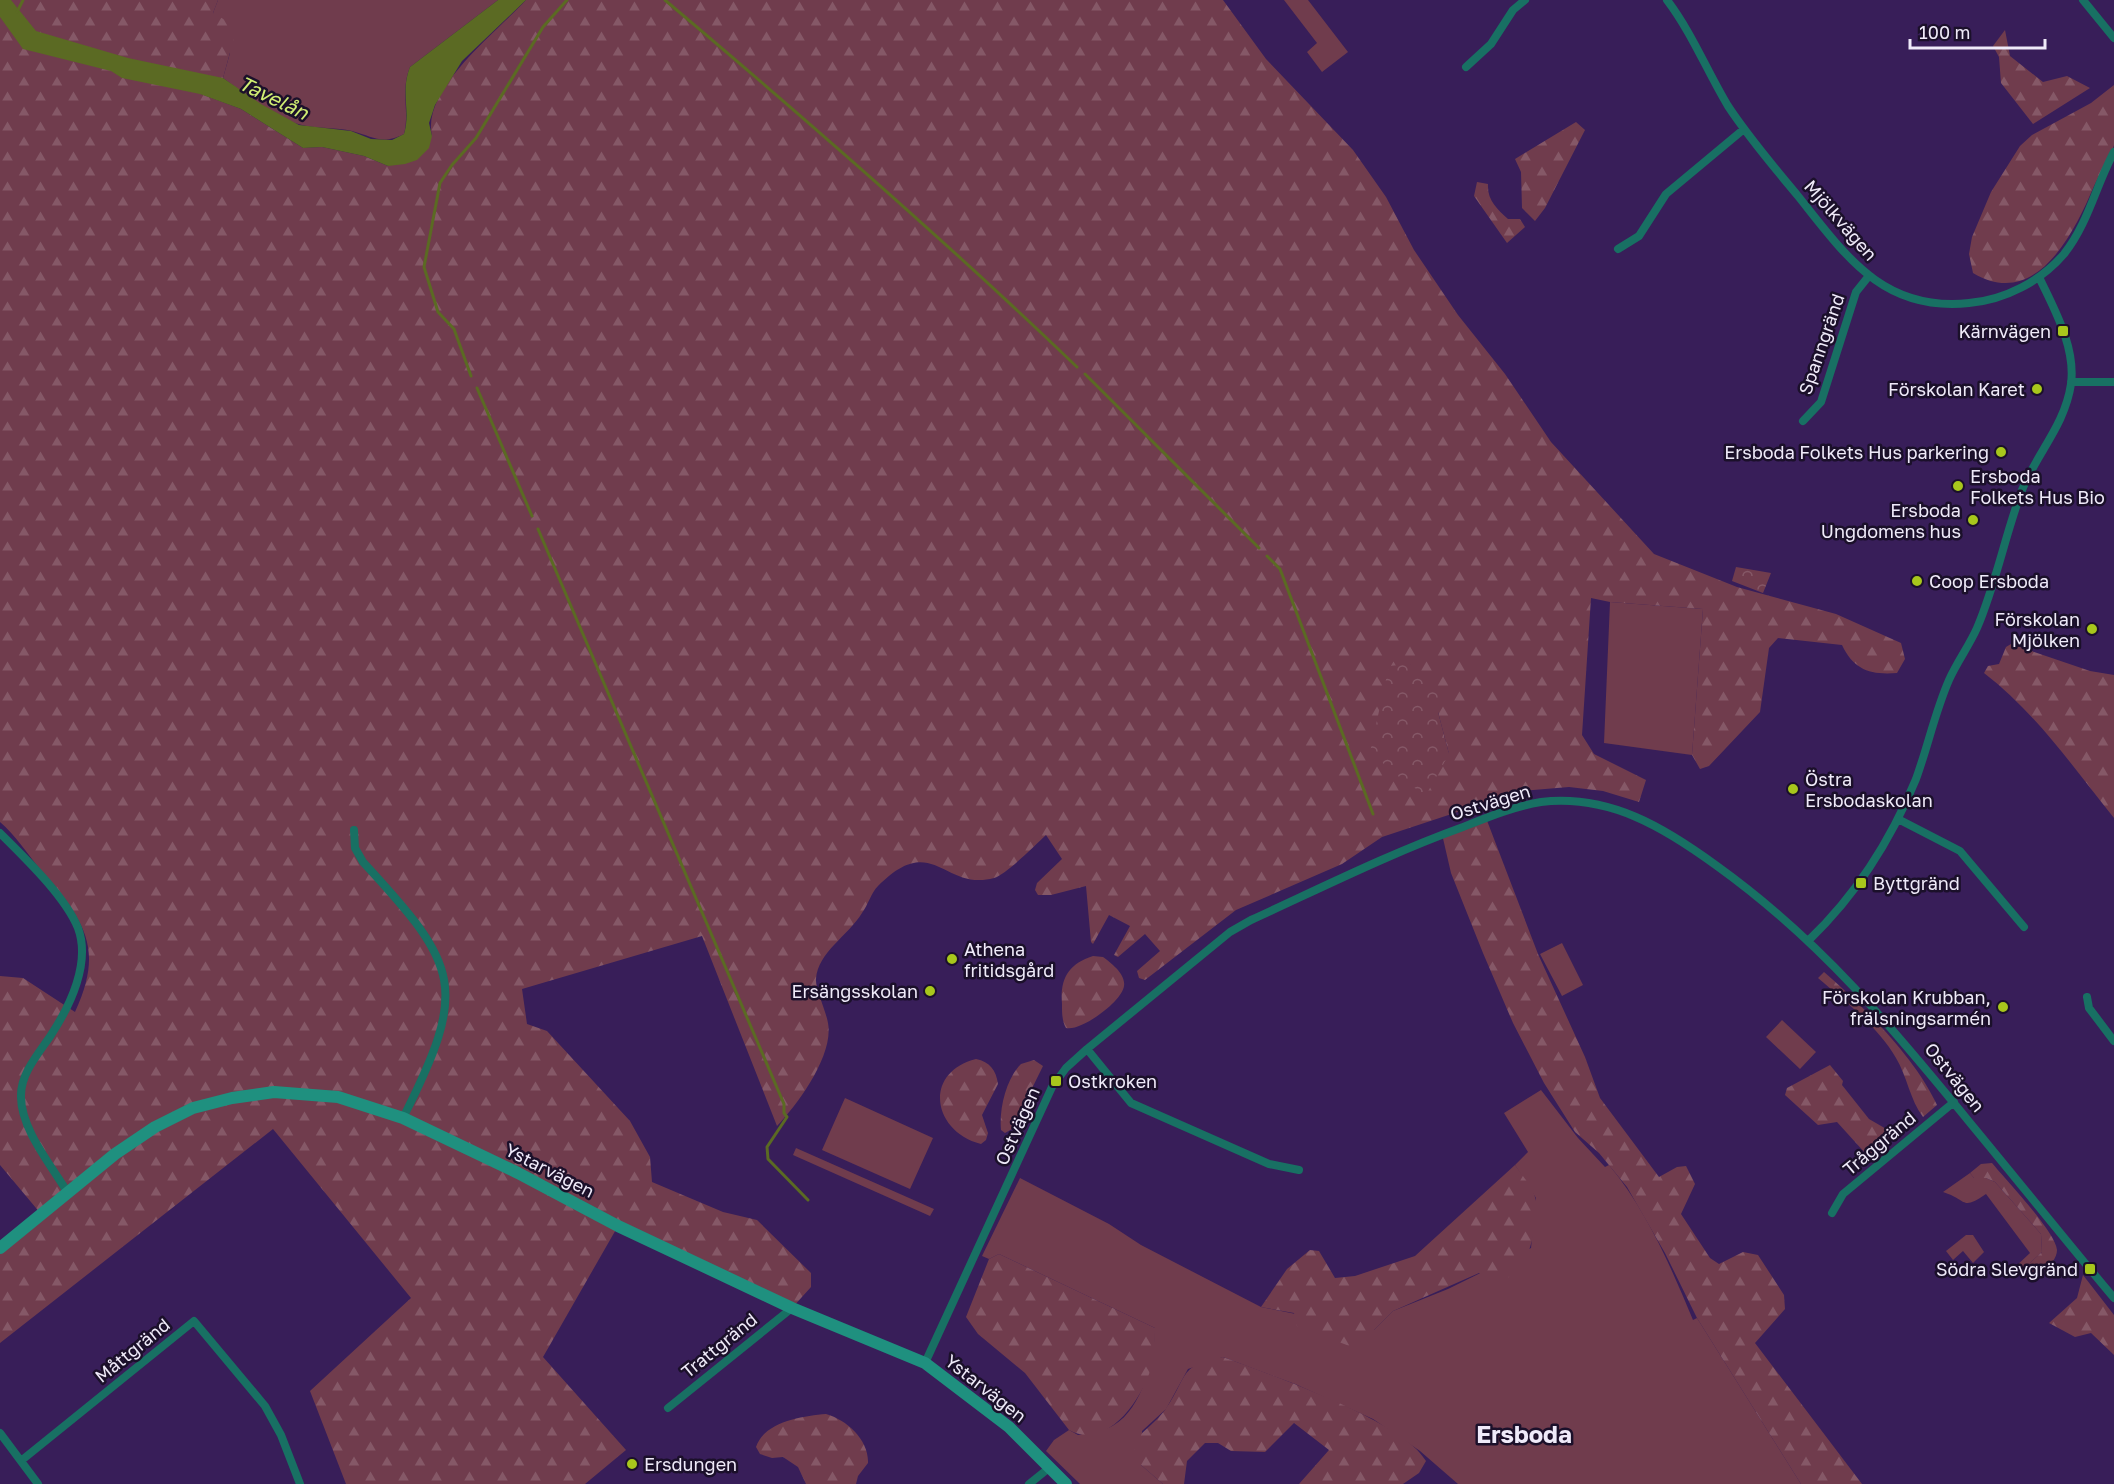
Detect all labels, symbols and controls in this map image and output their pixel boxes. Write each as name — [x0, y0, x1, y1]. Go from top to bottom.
scale bar — [1910, 12, 2045, 50]
text: 100 m — [1919, 21, 1970, 43]
water label: Tavelån — [236, 70, 313, 124]
street label: Mjölkvägen — [1800, 175, 1882, 265]
street label: Spanngränd — [1793, 291, 1849, 397]
place label: Kärnvägen — [1958, 320, 2051, 342]
marker: Kärnvägen — [2056, 324, 2070, 338]
place label: Förskolan Karet — [1888, 378, 2025, 400]
marker: Förskolan Karet — [2030, 382, 2044, 396]
place label: Ersboda Folkets Hus parkering — [1724, 441, 1989, 463]
marker: Ersboda Folkets Hus parkering — [1994, 445, 2008, 459]
place label: Ersboda Folkets Hus Bio — [1970, 465, 2105, 508]
marker: Ersboda Folkets Hus Bio — [1951, 479, 1965, 493]
place label: Ersboda Ungdomens hus — [1821, 499, 1961, 542]
marker: Ersboda Ungdomens hus — [1966, 513, 1980, 527]
place label: Coop Ersboda — [1929, 570, 2049, 592]
marker: Coop Ersboda — [1910, 574, 1924, 588]
place label: Förskolan Mjölken — [1995, 608, 2080, 651]
marker: Förskolan Mjölken — [2085, 622, 2099, 636]
place label: Östra Ersbodaskolan — [1805, 768, 1933, 811]
street label: Ostvägen — [1447, 779, 1533, 825]
marker: Östra Ersbodaskolan — [1786, 782, 1800, 796]
place label: Byttgränd — [1873, 872, 1960, 894]
marker: Byttgränd — [1854, 876, 1868, 890]
place label: Athena fritidsgård — [964, 938, 1054, 981]
marker: Athena fritidsgård — [945, 952, 959, 966]
place label: Ersängsskolan — [791, 980, 918, 1002]
marker: Ersängsskolan — [923, 984, 937, 998]
place label: Förskolan Krubban, frälsningsarmén — [1822, 986, 1991, 1029]
marker: Förskolan Krubban, frälsningsarmén — [1996, 1000, 2010, 1014]
street label: Ostvägen — [1920, 1038, 1990, 1116]
place label: Ostkroken — [1068, 1070, 1157, 1092]
marker: Ostkroken — [1049, 1074, 1063, 1088]
street label: Ostvägen — [990, 1084, 1044, 1168]
street label: Tråggränd — [1838, 1106, 1920, 1180]
street label: Ystarvägen — [502, 1138, 598, 1202]
place label: Södra Slevgränd — [1936, 1258, 2078, 1280]
marker: Södra Slevgränd — [2083, 1262, 2097, 1276]
street label: Trattgränd — [677, 1308, 761, 1382]
street label: Måttgränd — [90, 1313, 174, 1387]
street label: Ystarvägen — [941, 1349, 1031, 1427]
district label: Ersboda — [1476, 1419, 1572, 1448]
place label: Ersdungen — [644, 1453, 737, 1475]
marker: Ersdungen — [625, 1457, 639, 1471]

